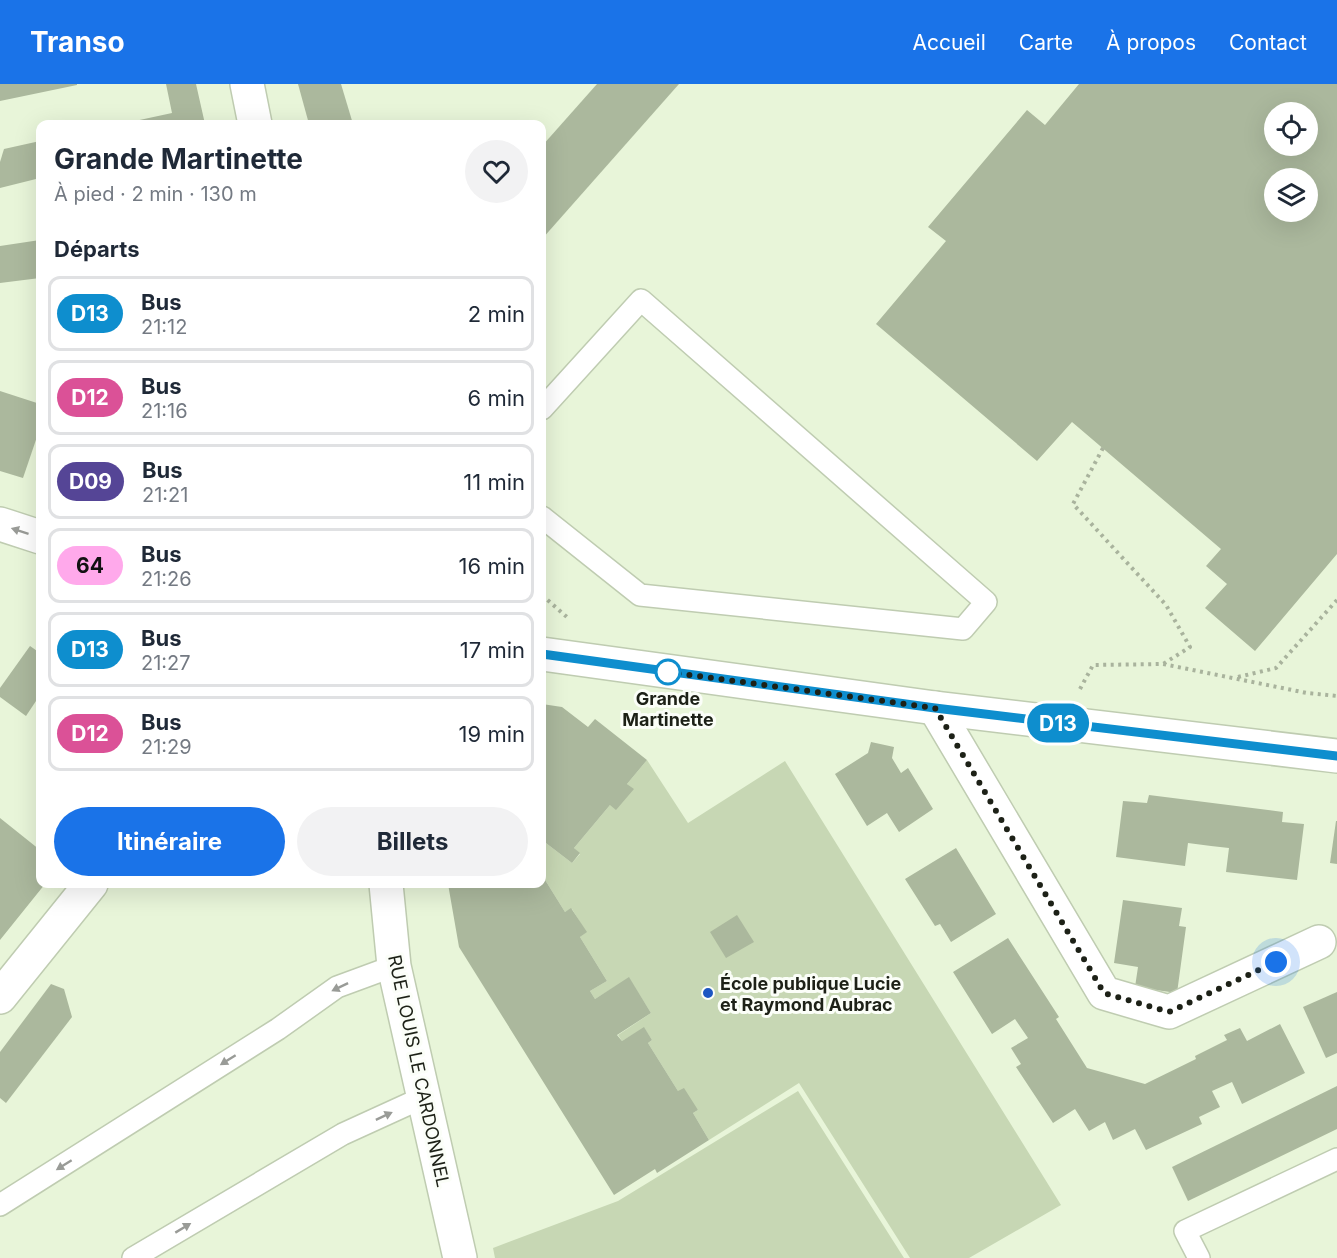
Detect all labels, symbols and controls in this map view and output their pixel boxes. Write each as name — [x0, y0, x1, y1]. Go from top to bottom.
text: Transo — [30, 25, 125, 59]
text: Accueil — [912, 30, 986, 55]
text: Carte — [1019, 30, 1073, 55]
text: À propos — [1106, 30, 1196, 55]
text: Contact — [1229, 30, 1307, 55]
map controls — [1264, 102, 1318, 222]
button: locate — [1264, 102, 1318, 156]
button: heart — [465, 140, 528, 203]
text: Grande Martinette — [54, 142, 303, 176]
button: layers — [1264, 168, 1318, 222]
text: À pied · 2 min · 130 m — [54, 182, 257, 206]
text: Départs — [54, 236, 139, 262]
text: Bus — [141, 289, 182, 315]
text: D13 — [71, 301, 109, 326]
text: 2 min — [468, 301, 525, 327]
text: 21:12 — [141, 315, 187, 339]
text: Bus — [141, 373, 182, 399]
text: D12 — [71, 385, 109, 410]
text: 6 min — [468, 385, 525, 411]
text: 21:16 — [141, 399, 188, 423]
text: Bus — [142, 457, 183, 483]
text: D09 — [69, 469, 112, 494]
text: 11 min — [463, 469, 525, 495]
text: 21:21 — [142, 483, 188, 507]
one-way arrow — [11, 526, 29, 535]
text: Bus — [141, 541, 182, 567]
text: 64 — [76, 553, 104, 578]
text: 16 min — [459, 553, 525, 579]
text: 21:26 — [141, 567, 192, 591]
text: Bus — [141, 625, 182, 651]
text: D13 — [71, 637, 109, 662]
text: 17 min — [460, 637, 525, 663]
text: 21:27 — [141, 651, 191, 675]
marker: Grande Martinette — [655, 659, 681, 685]
place label: Grande Martinette — [622, 688, 714, 730]
line badge: D13 — [1024, 704, 1092, 742]
text: Bus — [141, 709, 182, 735]
text: D13 — [1039, 711, 1077, 736]
text: D12 — [71, 721, 109, 746]
text: 19 min — [459, 721, 525, 747]
text: 21:29 — [141, 735, 192, 759]
button: Itinéraire — [54, 807, 285, 876]
button: Billets — [297, 807, 528, 876]
your location — [1261, 947, 1291, 977]
street label: RUE LOUIS LE CARDONNEL — [384, 953, 454, 1189]
place label: École publique Lucie et Raymond Aubrac — [720, 973, 901, 1015]
one-way arrow — [331, 983, 348, 992]
marker: École publique Lucie et Raymond Aubrac — [701, 986, 715, 1000]
one-way arrow — [220, 1055, 237, 1066]
one-way arrow — [375, 1111, 392, 1120]
one-way arrow — [55, 1159, 72, 1170]
one-way arrow — [175, 1223, 192, 1233]

